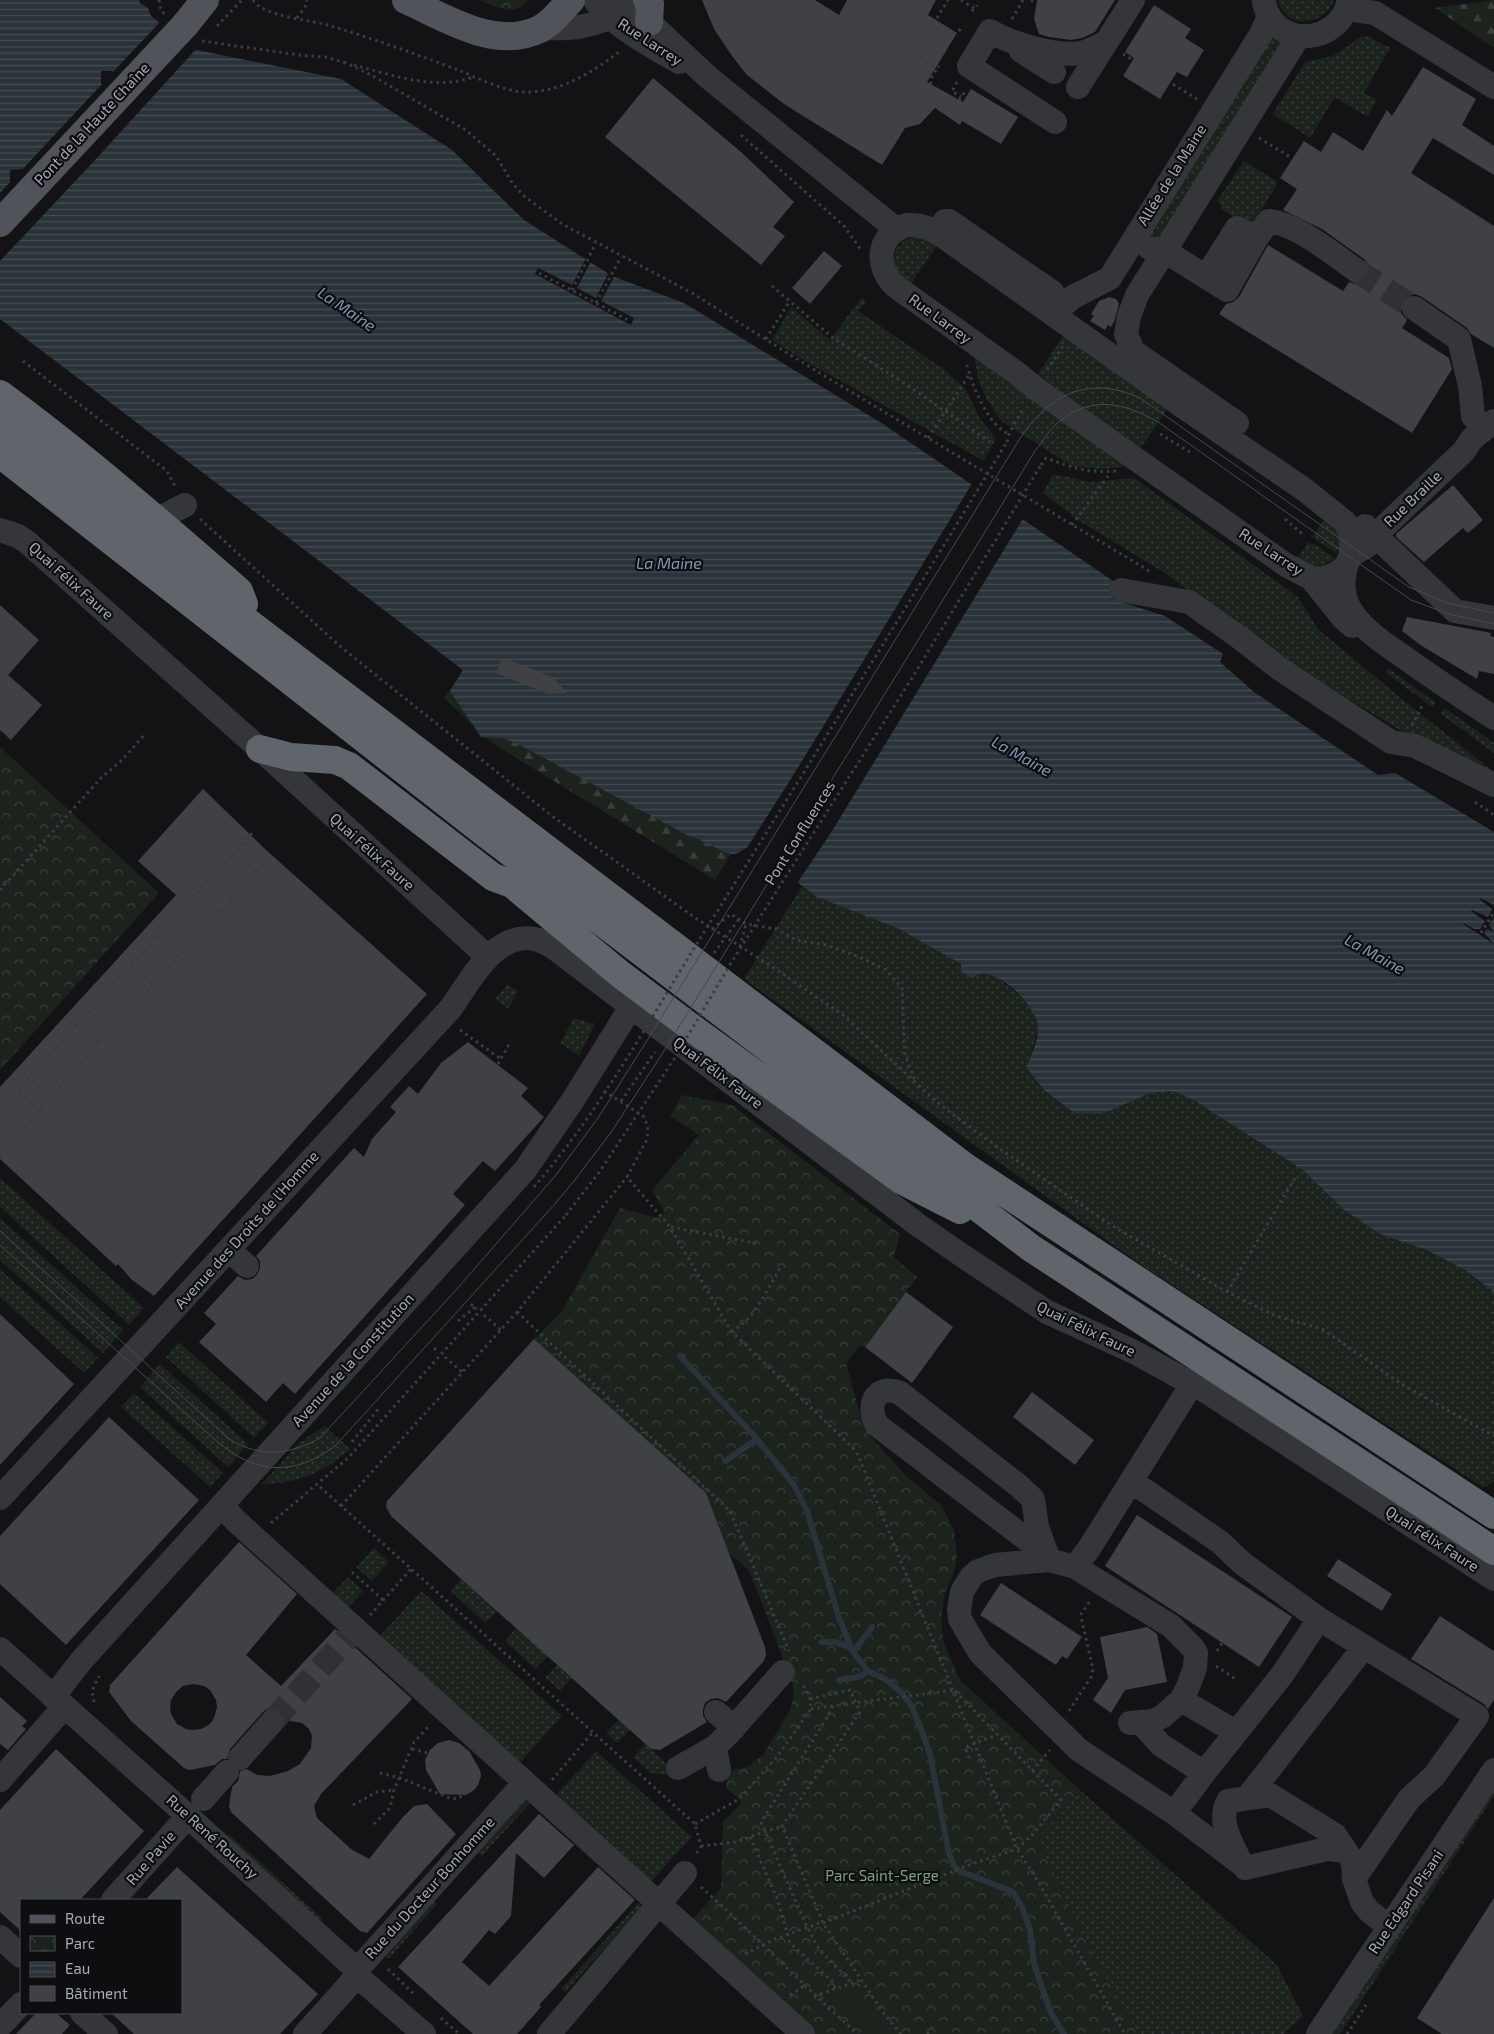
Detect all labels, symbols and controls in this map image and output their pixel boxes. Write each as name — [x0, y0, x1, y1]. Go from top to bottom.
street label: Rue Larrey — [615, 14, 686, 69]
street label: Pont de la Haute Chaîne — [30, 58, 153, 188]
street label: Allée de la Maine — [1133, 121, 1209, 228]
water label: La Maine — [315, 282, 380, 335]
street label: Rue Larrey — [906, 289, 975, 347]
street label: Rue Braille — [1380, 466, 1445, 530]
street label: Rue Larrey — [1236, 524, 1307, 579]
street label: Quai Félix Faure — [25, 538, 118, 624]
water label: La Maine — [636, 553, 702, 572]
water label: La Maine — [989, 731, 1056, 780]
street label: Pont Confluences — [760, 777, 838, 888]
street label: Quai Félix Faure — [326, 809, 419, 895]
water label: La Maine — [1342, 929, 1409, 978]
street label: Quai Félix Faure — [670, 1033, 767, 1113]
street label: Avenue des Droits de l'Homme — [171, 1147, 322, 1312]
street label: Avenue de la Constitution — [288, 1289, 417, 1430]
street label: Quai Félix Faure — [1034, 1296, 1139, 1361]
street label: Quai Félix Faure — [1382, 1501, 1483, 1576]
street label: Rue René Rouchy — [163, 1790, 262, 1882]
street label: Rue du Docteur Bonhomme — [361, 1813, 498, 1962]
street label: Rue Pavie — [122, 1827, 179, 1888]
street label: Rue Edgard Pisani — [1364, 1846, 1447, 1957]
park label: Parc Saint-Serge — [825, 1866, 939, 1884]
legend — [20, 1899, 182, 2014]
text: Route — [65, 1909, 105, 1927]
text: Parc — [65, 1934, 95, 1952]
text: Eau — [65, 1959, 90, 1977]
text: Bâtiment — [65, 1984, 128, 2002]

